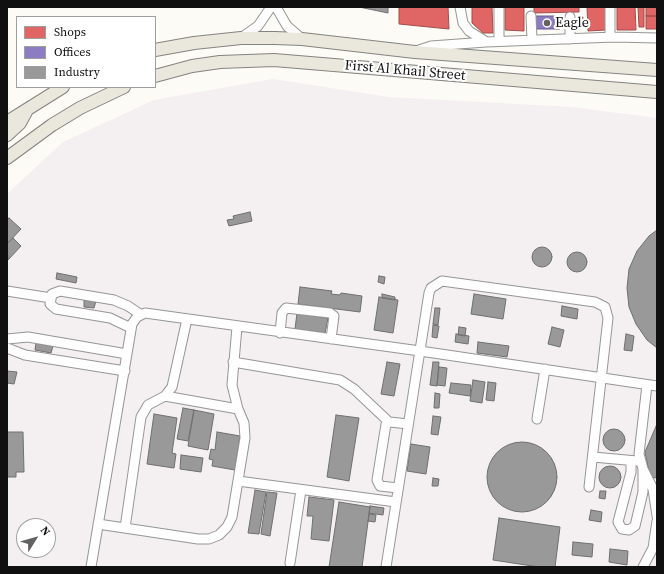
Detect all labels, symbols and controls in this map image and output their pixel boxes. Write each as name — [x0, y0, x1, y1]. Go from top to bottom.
place label: Eagle — [555, 15, 589, 31]
legend — [16, 16, 156, 88]
marker: Eagle — [542, 18, 552, 28]
text: Shops — [54, 24, 86, 40]
text: Offices — [54, 44, 91, 60]
street label: First Al Khail Street — [344, 57, 466, 85]
text: Industry — [54, 64, 100, 80]
north arrow — [16, 518, 56, 558]
text: N — [37, 523, 54, 539]

